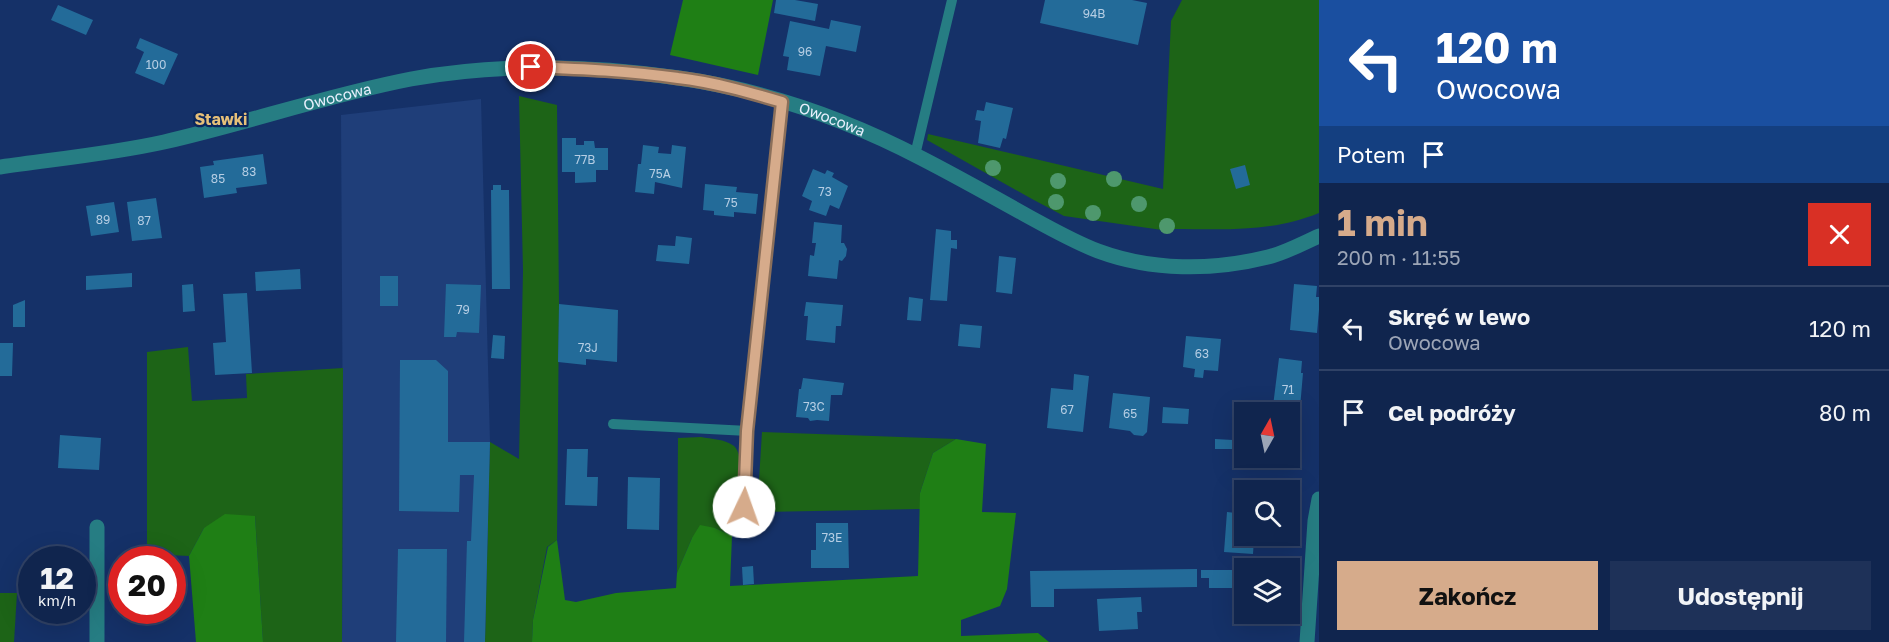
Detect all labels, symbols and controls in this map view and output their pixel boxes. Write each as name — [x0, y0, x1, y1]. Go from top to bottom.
house number: 94B — [1083, 6, 1105, 21]
text: 120 m — [1436, 22, 1558, 72]
icon: left — [1337, 24, 1415, 102]
pin — [505, 41, 556, 92]
house number: 96 — [798, 44, 812, 59]
icon: arrive — [514, 50, 547, 83]
house number: 100 — [146, 57, 166, 72]
text: Owocowa — [1436, 73, 1561, 105]
street label: Owocowa — [301, 79, 373, 114]
street label: Owocowa — [797, 98, 868, 140]
district label: Stawki — [194, 109, 248, 129]
icon: arrive — [1417, 138, 1450, 171]
text: Potem — [1337, 141, 1405, 168]
house number: 77B — [575, 152, 595, 167]
house number: 83 — [242, 164, 256, 179]
house number: 75A — [649, 166, 671, 181]
house number: 85 — [211, 171, 225, 186]
house number: 73 — [818, 184, 832, 199]
house number: 75 — [724, 195, 738, 210]
text: 1 min — [1337, 201, 1428, 244]
button: close — [1808, 203, 1871, 266]
house number: 89 — [96, 212, 110, 227]
house number: 87 — [137, 213, 151, 228]
text: 200 m · 11:55 — [1337, 245, 1461, 269]
house number: 79 — [456, 302, 470, 317]
text: Skręć w lewo — [1388, 303, 1530, 330]
icon: left — [1337, 312, 1370, 345]
text: 120 m — [1809, 315, 1871, 342]
text: Owocowa — [1388, 330, 1481, 354]
house number: 73J — [578, 340, 598, 355]
house number: 63 — [1195, 346, 1209, 361]
house number: 71 — [1282, 382, 1294, 397]
icon: arrive — [1337, 396, 1370, 429]
house number: 73C — [803, 399, 825, 414]
text: Cel podróży — [1388, 399, 1516, 426]
text: 80 m — [1819, 399, 1871, 426]
house number: 67 — [1060, 402, 1074, 417]
north arrow — [1234, 402, 1300, 468]
map controls — [1234, 402, 1300, 624]
house number: 65 — [1123, 406, 1137, 421]
position arrow — [712, 475, 776, 539]
button: search — [1234, 480, 1300, 546]
house number: 73E — [822, 530, 842, 545]
speed limit sign: 20 — [108, 546, 186, 624]
button: layers — [1234, 558, 1300, 624]
text: 12 — [40, 560, 74, 596]
button: Zakończ — [1337, 561, 1598, 630]
button: Udostępnij — [1610, 561, 1871, 630]
text: km/h — [38, 591, 76, 609]

